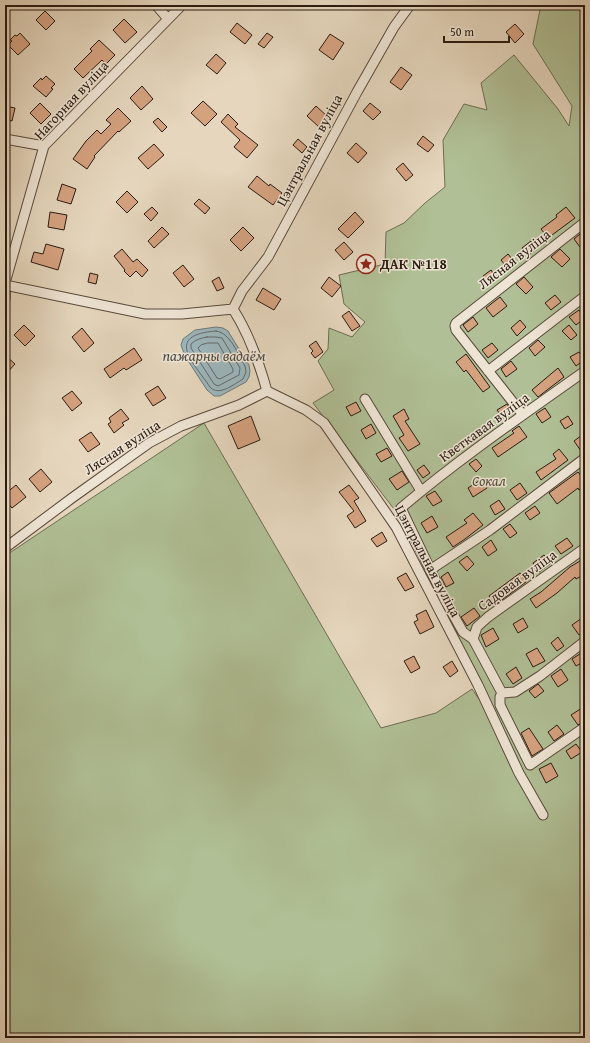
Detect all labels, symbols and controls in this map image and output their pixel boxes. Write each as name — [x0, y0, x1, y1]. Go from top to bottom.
scale bar — [444, 18, 509, 44]
text: 50 m — [450, 23, 474, 40]
street label: Нагорная вуліца — [29, 56, 113, 144]
street label: Цэнтральная вуліца — [271, 90, 347, 210]
street label: Лясная вуліца — [473, 224, 555, 294]
place icon: ДАК №118 — [355, 253, 377, 275]
place label: ДАК №118 — [379, 254, 447, 274]
water label: пажарны вадаём — [162, 345, 266, 366]
street label: Кветкавая вуліца — [435, 387, 533, 466]
street label: Лясная вуліца — [80, 415, 164, 479]
park label: Сокал — [472, 471, 507, 491]
street label: Цэнтральная вуліца — [390, 501, 466, 621]
street label: Садовая вуліца — [474, 544, 561, 615]

